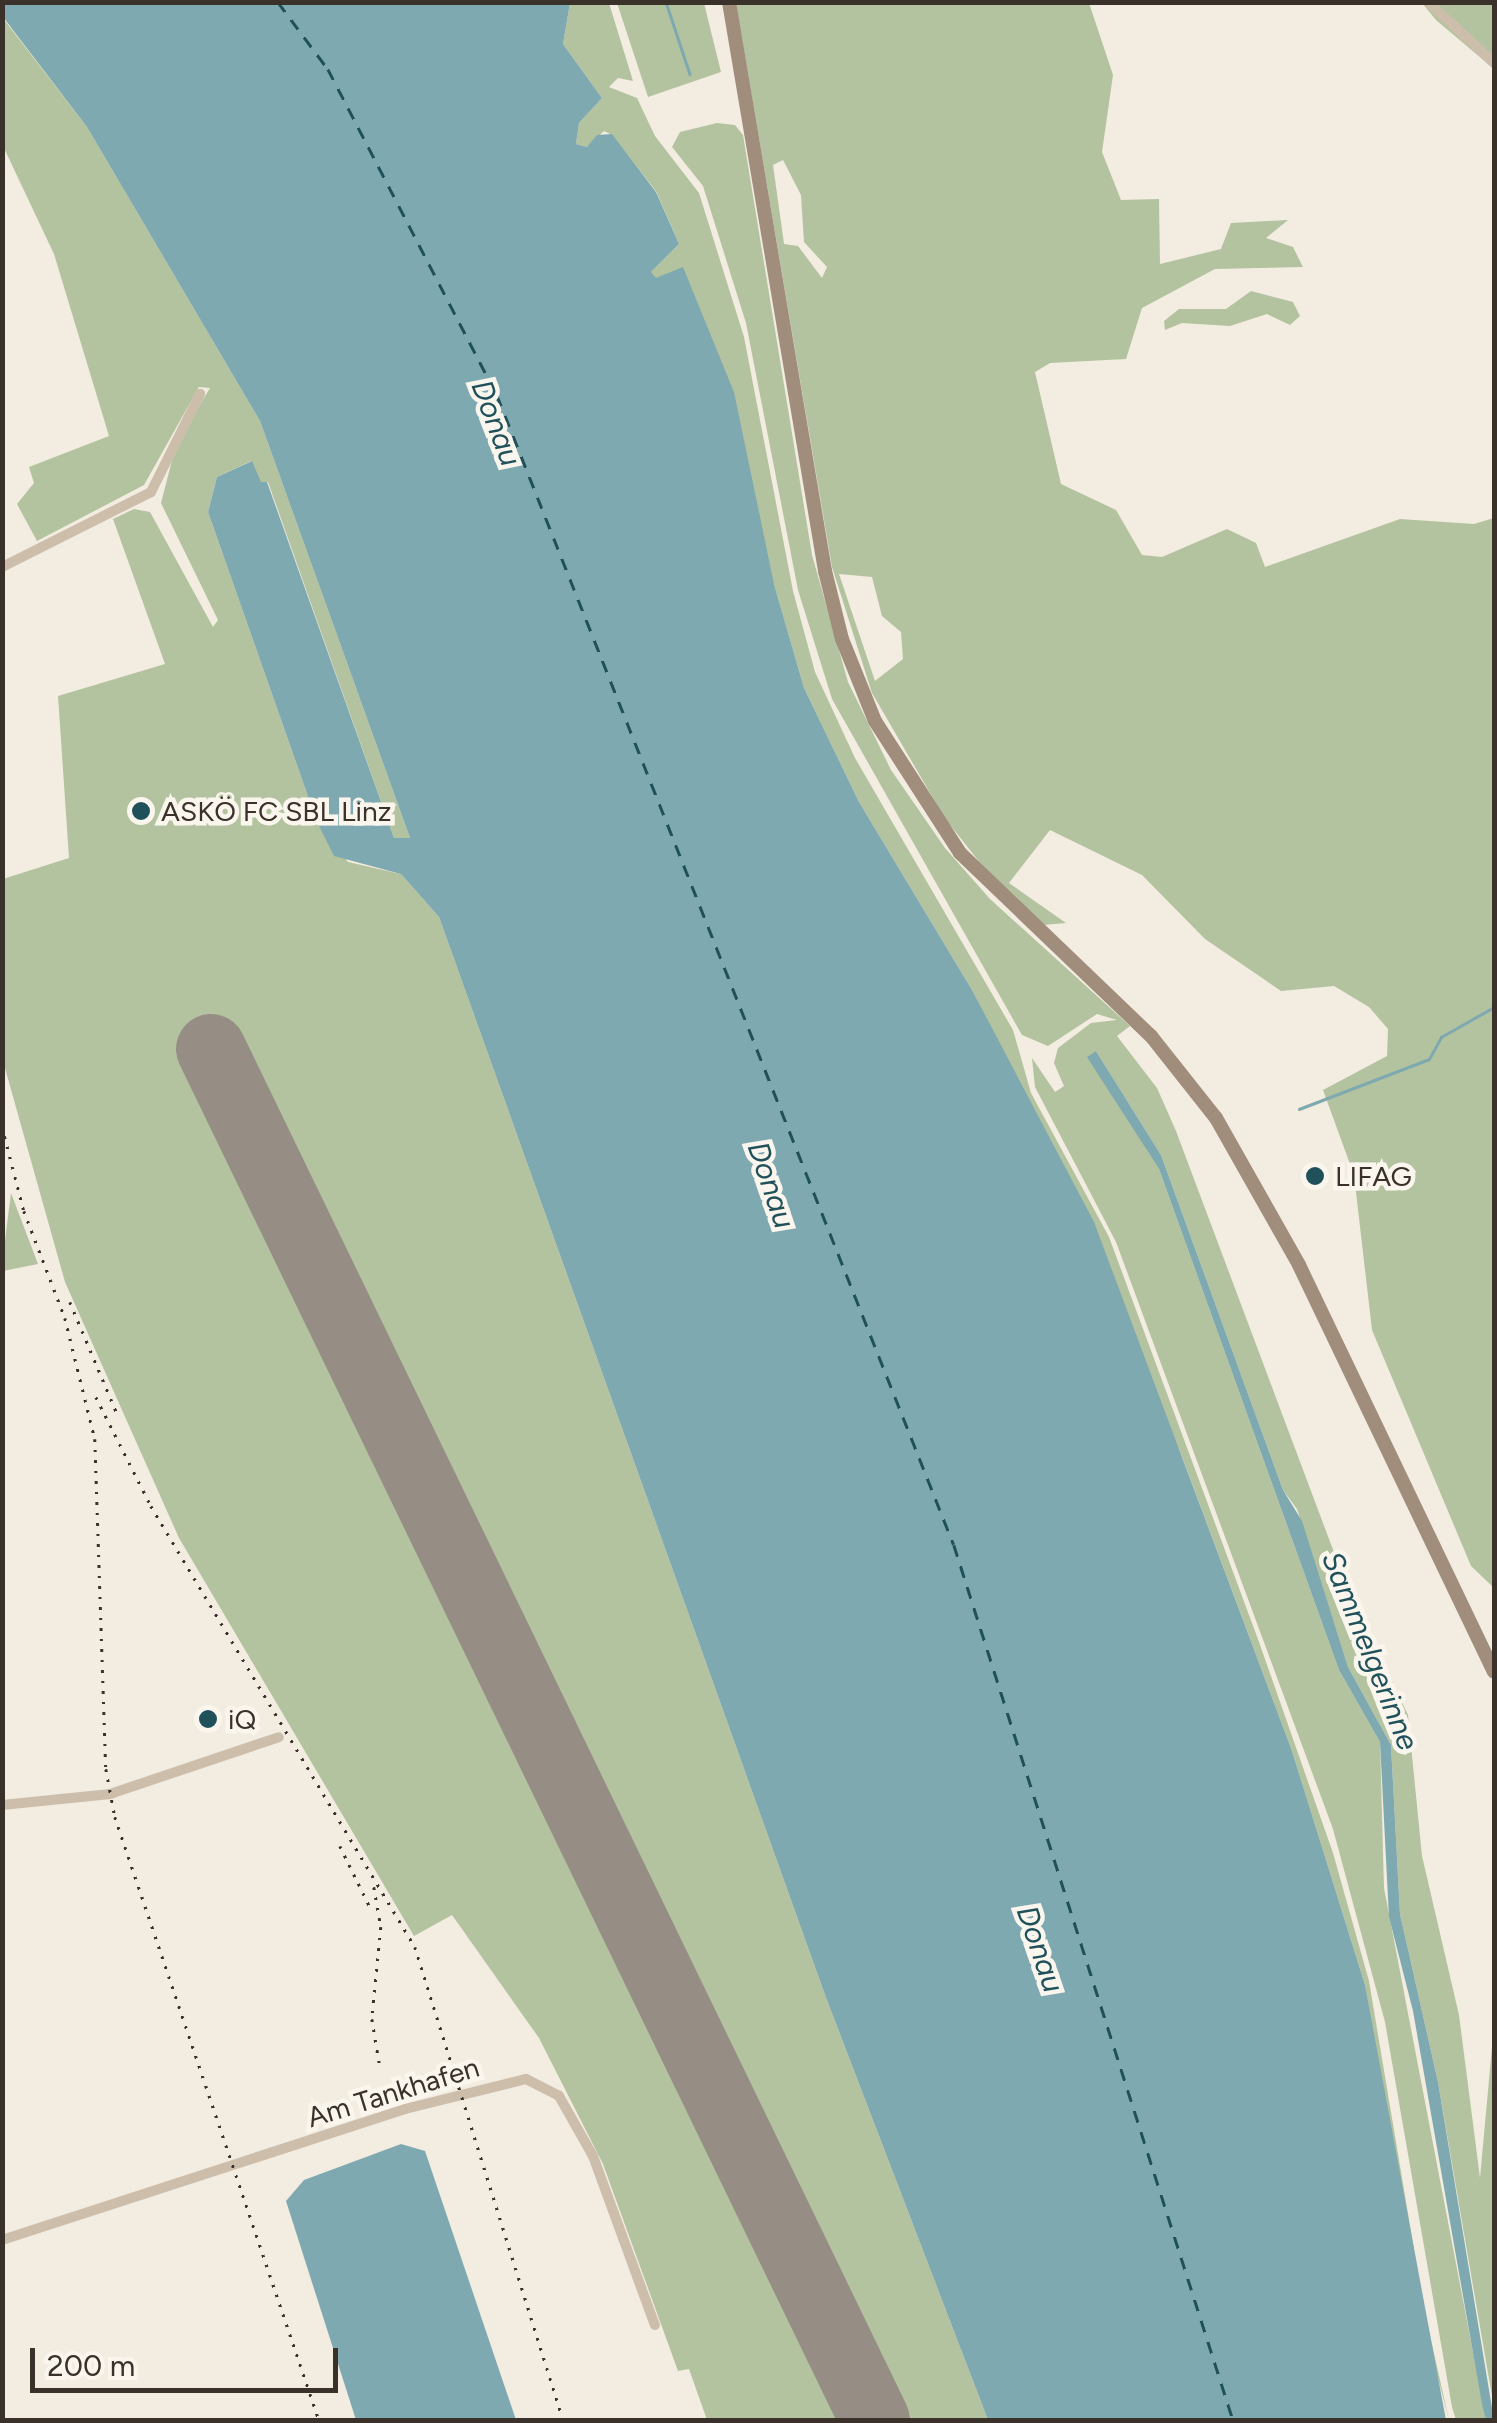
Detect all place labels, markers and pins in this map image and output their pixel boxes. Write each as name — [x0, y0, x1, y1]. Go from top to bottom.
place label: ASKÖ FC SBL Linz — [161, 794, 391, 828]
marker: ASKÖ FC SBL Linz — [130, 800, 152, 822]
place label: LIFAG — [1335, 1159, 1412, 1193]
marker: LIFAG — [1304, 1165, 1326, 1187]
place label: iQ — [228, 1702, 256, 1736]
marker: iQ — [197, 1708, 219, 1730]

